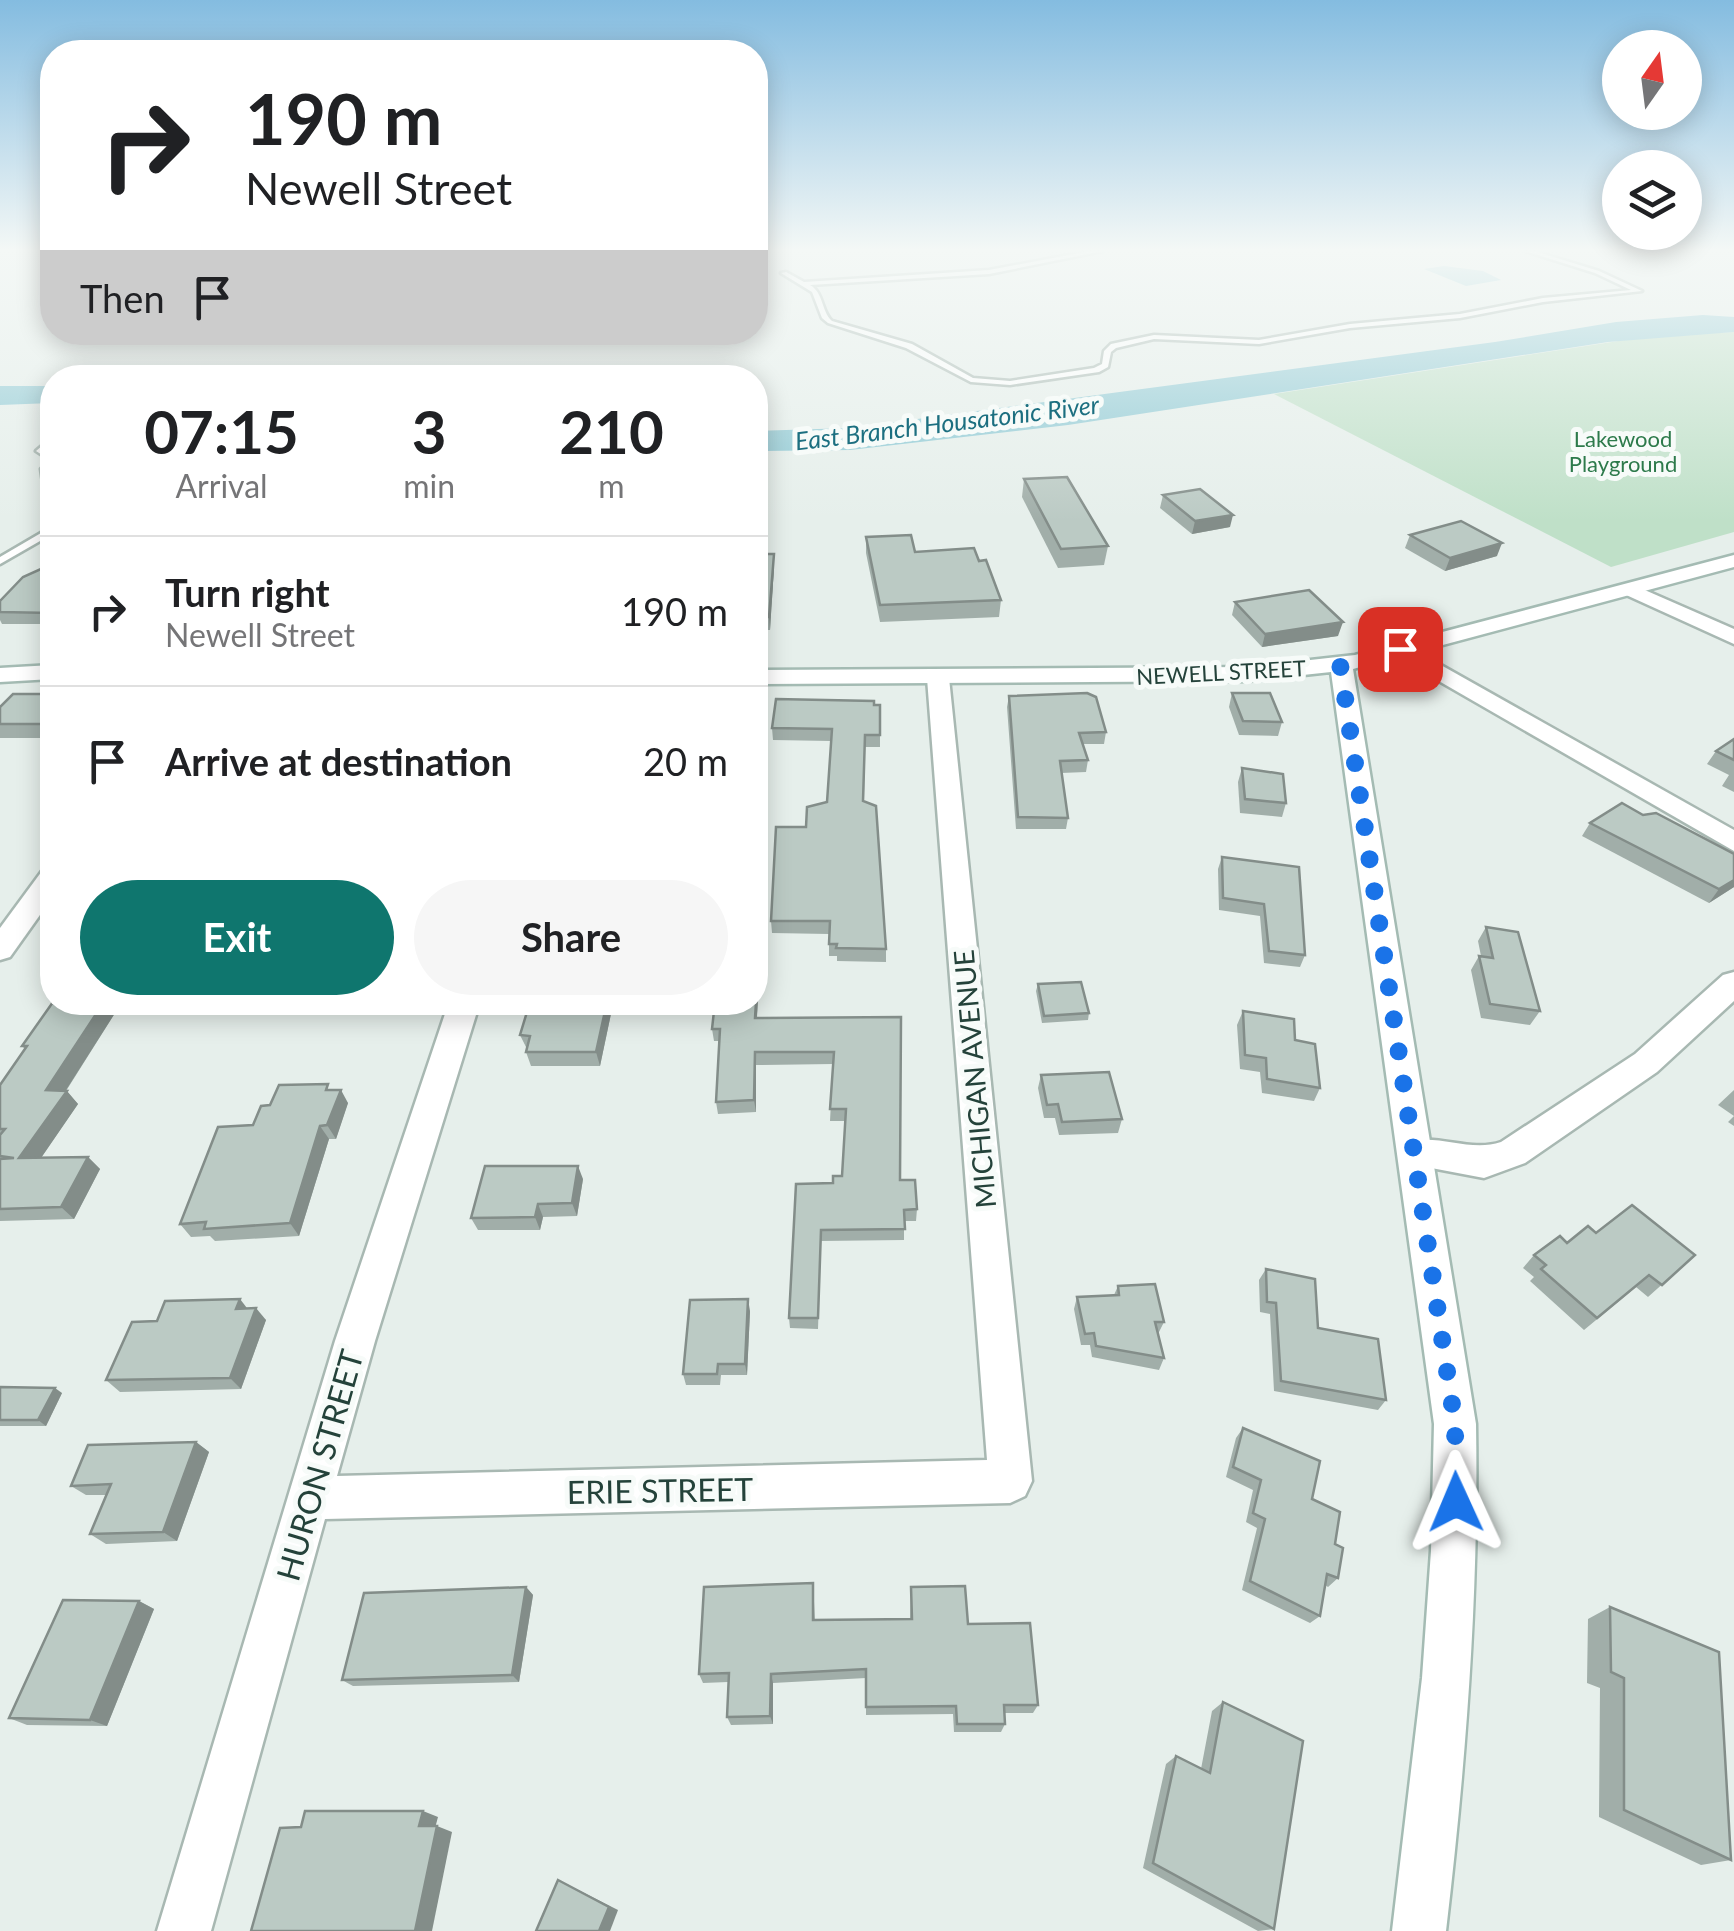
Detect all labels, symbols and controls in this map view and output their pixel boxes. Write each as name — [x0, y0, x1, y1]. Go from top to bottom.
north arrow — [1602, 30, 1702, 130]
map controls — [1602, 30, 1702, 250]
text: 190 m — [245, 76, 442, 160]
icon: right — [80, 80, 210, 210]
button: layers — [1602, 150, 1702, 250]
text: Newell Street — [245, 161, 512, 215]
icon: arrive — [185, 270, 240, 325]
text: Then — [80, 275, 165, 321]
water label: East Branch Housatonic River — [793, 388, 1101, 456]
text: 07:15 — [144, 395, 299, 467]
text: 3 — [412, 395, 447, 467]
text: 210 — [559, 395, 664, 467]
park label: Lakewood Playground — [1569, 425, 1677, 477]
text: Arrival — [175, 466, 268, 505]
text: min — [403, 466, 455, 505]
text: m — [598, 466, 625, 505]
text: Turn right — [165, 569, 330, 615]
icon: right — [80, 584, 135, 639]
text: 190 m — [621, 588, 728, 634]
pin — [1358, 607, 1443, 692]
text: Newell Street — [165, 615, 355, 654]
icon: arrive — [1373, 622, 1428, 677]
street label: NEWELL STREET — [1136, 654, 1306, 690]
icon: arrive — [80, 734, 135, 789]
text: Arrive at destination — [165, 738, 512, 784]
text: 20 m — [643, 738, 728, 784]
button: Exit — [80, 880, 394, 995]
button: Share — [414, 880, 728, 995]
street label: MICHIGAN AVENUE — [946, 948, 1002, 1210]
street label: HURON STREET — [267, 1345, 371, 1585]
position arrow — [1404, 1450, 1508, 1554]
street label: ERIE STREET — [567, 1469, 754, 1511]

